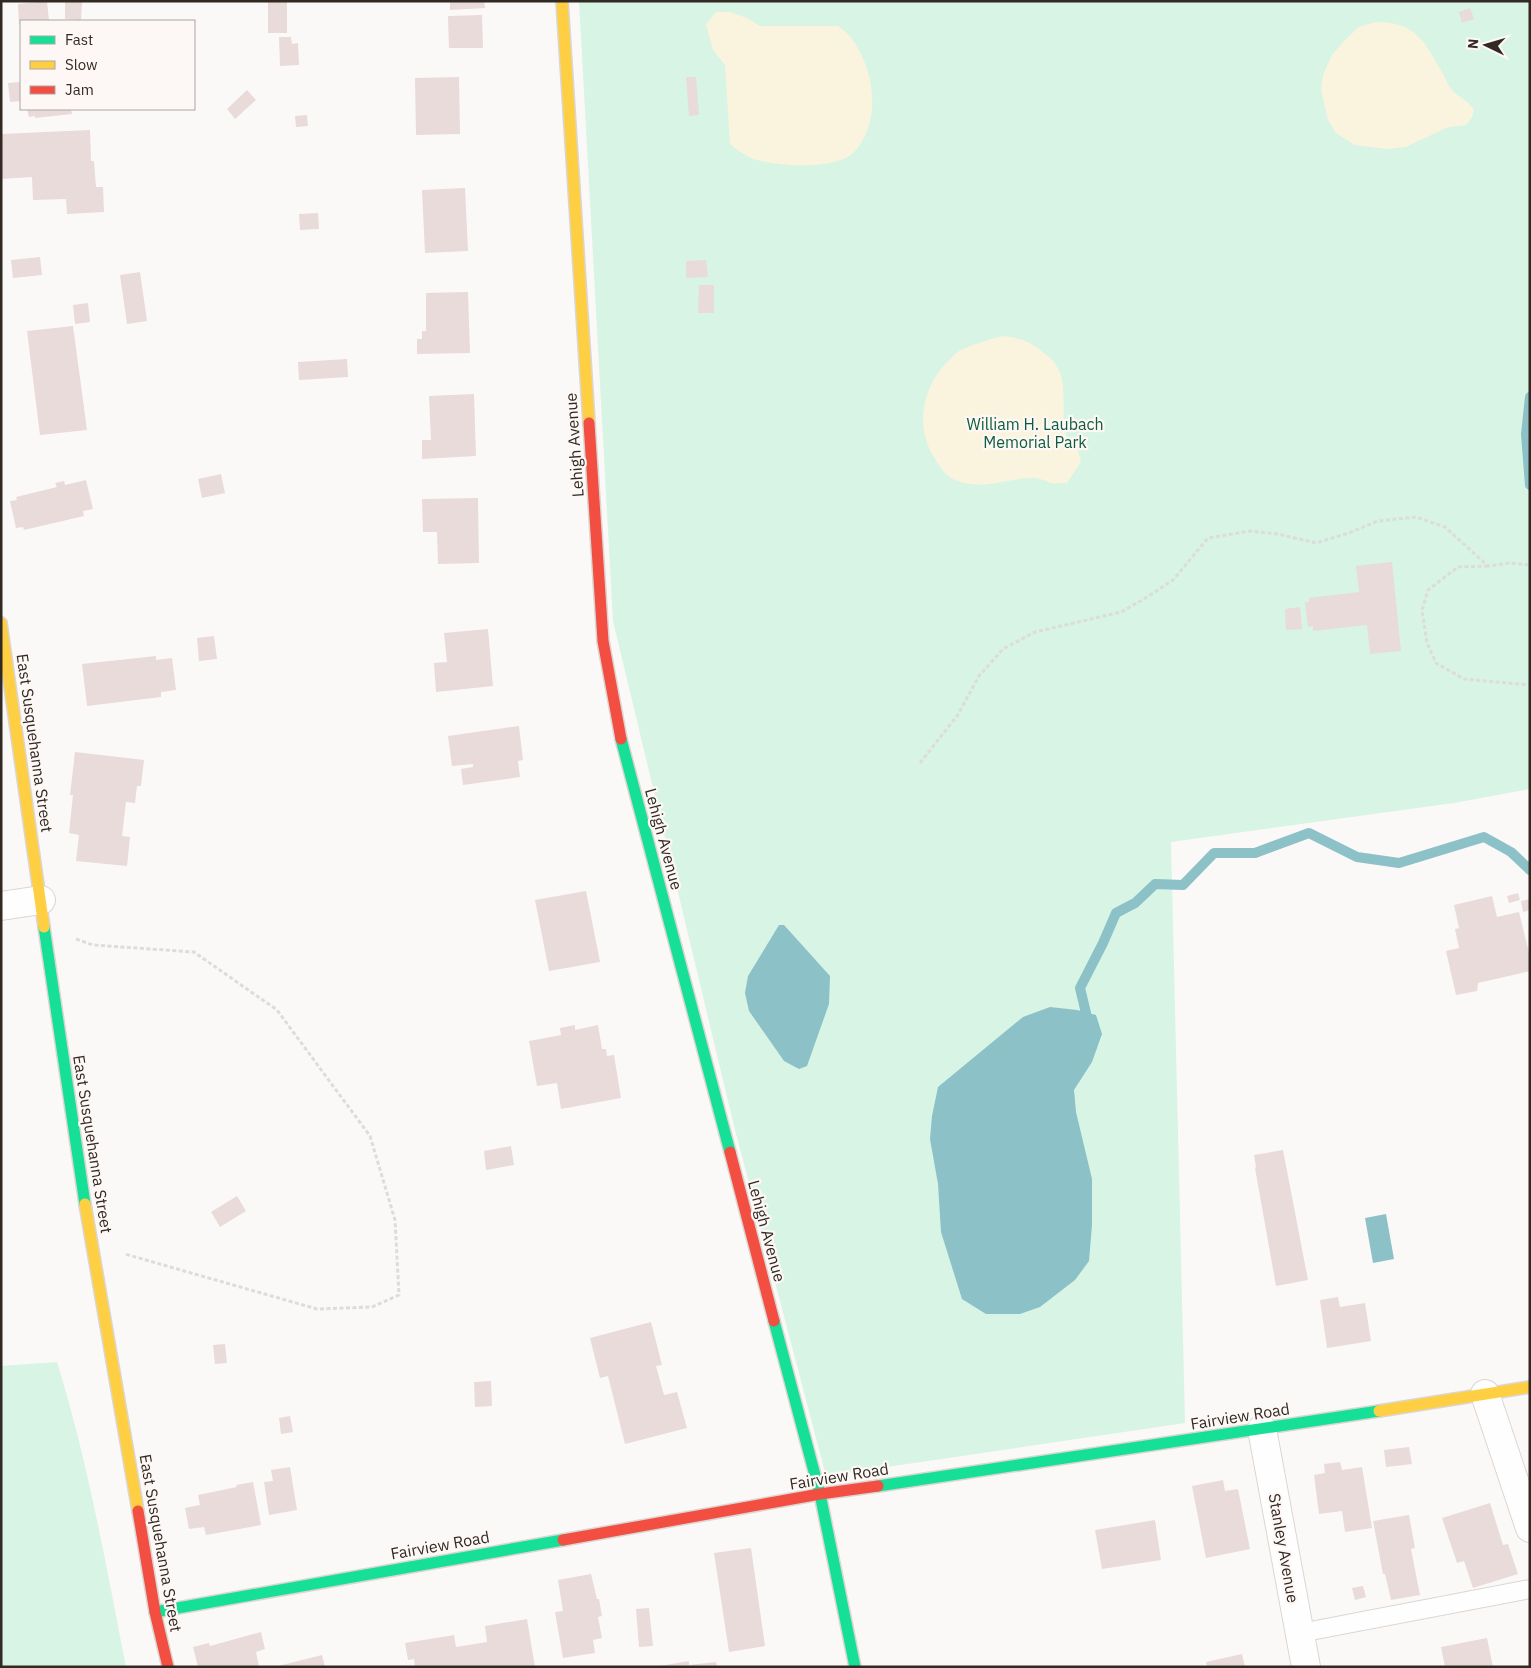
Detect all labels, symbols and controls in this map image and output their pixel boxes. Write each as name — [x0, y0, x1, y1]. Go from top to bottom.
legend — [20, 20, 195, 110]
north arrow — [1461, 20, 1511, 70]
text: Fast — [65, 30, 93, 49]
text: N — [1464, 38, 1482, 50]
text: Slow — [65, 55, 98, 74]
text: Jam — [65, 80, 94, 99]
street label: Lehigh Avenue — [560, 392, 588, 498]
park label: William H. Laubach Memorial Park — [966, 414, 1104, 452]
street label: East Susquehanna Street — [13, 652, 57, 834]
street label: Lehigh Avenue — [641, 786, 687, 892]
street label: East Susquehanna Street — [69, 1053, 117, 1235]
street label: Lehigh Avenue — [744, 1178, 790, 1284]
street label: Fairview Road — [1189, 1398, 1291, 1434]
street label: East Susquehanna Street — [135, 1452, 187, 1634]
street label: Fairview Road — [788, 1458, 890, 1494]
street label: Stanley Avenue — [1265, 1492, 1304, 1604]
street label: Fairview Road — [389, 1526, 491, 1564]

